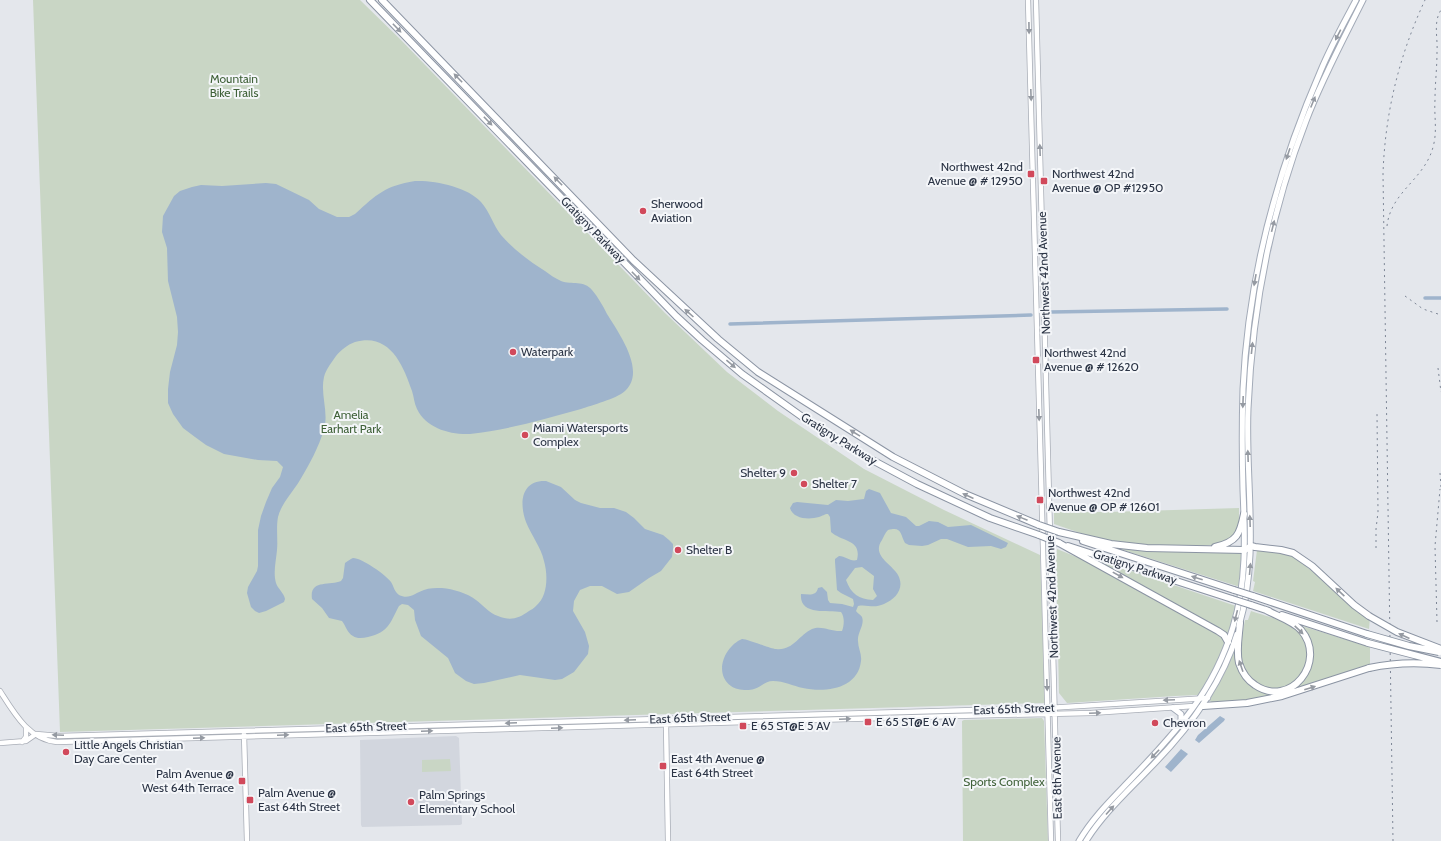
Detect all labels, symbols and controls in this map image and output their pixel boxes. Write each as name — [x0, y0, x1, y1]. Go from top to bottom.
one-way arrow — [1026, 22, 1032, 35]
one-way arrow — [393, 23, 402, 33]
one-way arrow — [1335, 29, 1341, 41]
park label: Mountain Bike Trails — [210, 71, 258, 100]
one-way arrow — [453, 73, 462, 83]
one-way arrow — [1027, 89, 1034, 101]
one-way arrow — [1311, 96, 1317, 108]
one-way arrow — [483, 116, 493, 126]
one-way arrow — [1037, 143, 1043, 156]
one-way arrow — [1284, 149, 1290, 161]
place label: Northwest 42nd Avenue @ # 12950 — [928, 159, 1023, 188]
place label: Northwest 42nd Avenue @ OP #12950 — [1052, 166, 1163, 195]
marker: Northwest 42nd Avenue @ # 12950 — [1026, 169, 1036, 179]
one-way arrow — [553, 176, 563, 186]
marker: Northwest 42nd Avenue @ OP #12950 — [1039, 176, 1049, 186]
street label: Gratigny Parkway — [558, 193, 629, 266]
place label: Sherwood Aviation — [651, 196, 703, 225]
marker: Sherwood Aviation — [638, 206, 648, 216]
street label: Northwest 42nd Avenue — [1034, 211, 1053, 335]
one-way arrow — [1270, 219, 1276, 231]
one-way arrow — [631, 271, 641, 281]
one-way arrow — [1252, 274, 1258, 286]
one-way arrow — [684, 308, 694, 318]
one-way arrow — [1249, 342, 1255, 354]
place label: Waterpark — [521, 344, 574, 359]
place label: Northwest 42nd Avenue @ # 12620 — [1044, 345, 1139, 374]
marker: Waterpark — [508, 347, 518, 357]
marker: Northwest 42nd Avenue @ # 12620 — [1031, 355, 1041, 365]
one-way arrow — [725, 360, 736, 369]
one-way arrow — [1239, 396, 1246, 408]
park label: Amelia Earhart Park — [321, 407, 382, 436]
street label: Gratigny Parkway — [798, 409, 880, 468]
one-way arrow — [1036, 409, 1043, 421]
place label: Miami Watersports Complex — [533, 420, 628, 449]
one-way arrow — [849, 429, 860, 437]
marker: Miami Watersports Complex — [520, 430, 530, 440]
one-way arrow — [1245, 450, 1252, 462]
place label: Shelter 9 — [740, 465, 786, 480]
marker: Shelter 9 — [789, 468, 799, 478]
place label: Shelter 7 — [812, 476, 857, 491]
marker: Shelter 7 — [799, 479, 809, 489]
place label: Northwest 42nd Avenue @ OP # 12601 — [1048, 485, 1159, 514]
one-way arrow — [962, 492, 974, 498]
marker: Northwest 42nd Avenue @ OP # 12601 — [1035, 495, 1045, 505]
one-way arrow — [1015, 514, 1027, 520]
one-way arrow — [1247, 515, 1254, 527]
street label: Northwest 42nd Avenue — [1042, 535, 1061, 659]
place label: Shelter B — [686, 542, 732, 557]
marker: Shelter B — [673, 545, 683, 555]
street label: Gratigny Parkway — [1091, 546, 1179, 587]
one-way arrow — [1246, 562, 1253, 575]
one-way arrow — [1112, 572, 1124, 579]
one-way arrow — [1190, 575, 1202, 581]
one-way arrow — [1335, 587, 1345, 597]
one-way arrow — [1232, 610, 1238, 622]
one-way arrow — [1294, 626, 1304, 635]
one-way arrow — [1398, 632, 1410, 638]
one-way arrow — [1238, 660, 1244, 672]
one-way arrow — [1044, 679, 1050, 692]
one-way arrow — [1304, 685, 1316, 691]
one-way arrow — [1162, 697, 1175, 703]
street label: East 65th Street — [973, 700, 1055, 717]
street label: East 65th Street — [649, 709, 731, 726]
one-way arrow — [1089, 710, 1101, 717]
place label: E 65 ST@E 6 AV — [876, 714, 956, 729]
place label: Chevron — [1163, 715, 1206, 730]
one-way arrow — [839, 716, 851, 723]
one-way arrow — [623, 717, 636, 723]
marker: E 65 ST@E 6 AV — [863, 717, 873, 727]
street label: East 65th Street — [325, 718, 407, 735]
place label: E 65 ST@E 5 AV — [751, 718, 831, 733]
marker: Chevron — [1150, 718, 1160, 728]
one-way arrow — [504, 720, 517, 726]
marker: E 65 ST@E 5 AV — [738, 721, 748, 731]
one-way arrow — [551, 724, 563, 731]
one-way arrow — [421, 728, 433, 735]
one-way arrow — [52, 732, 64, 739]
one-way arrow — [277, 732, 290, 738]
one-way arrow — [193, 734, 205, 741]
place label: Little Angels Christian Day Care Center — [74, 737, 184, 766]
street label: East 8th Avenue — [1048, 737, 1065, 819]
marker: Little Angels Christian Day Care Center — [61, 747, 71, 757]
one-way arrow — [1150, 749, 1160, 759]
place label: East 4th Avenue @ East 64th Street — [671, 751, 765, 780]
marker: East 4th Avenue @ East 64th Street — [658, 761, 668, 771]
place label: Palm Avenue @ West 64th Terrace — [142, 766, 234, 795]
park label: Sports Complex — [963, 774, 1045, 789]
marker: Palm Avenue @ West 64th Terrace — [237, 776, 247, 786]
place label: Palm Avenue @ East 64th Street — [258, 785, 340, 814]
place label: Palm Springs Elementary School — [419, 787, 515, 816]
marker: Palm Avenue @ East 64th Street — [245, 795, 255, 805]
marker: Palm Springs Elementary School — [406, 797, 416, 807]
one-way arrow — [1105, 805, 1114, 815]

